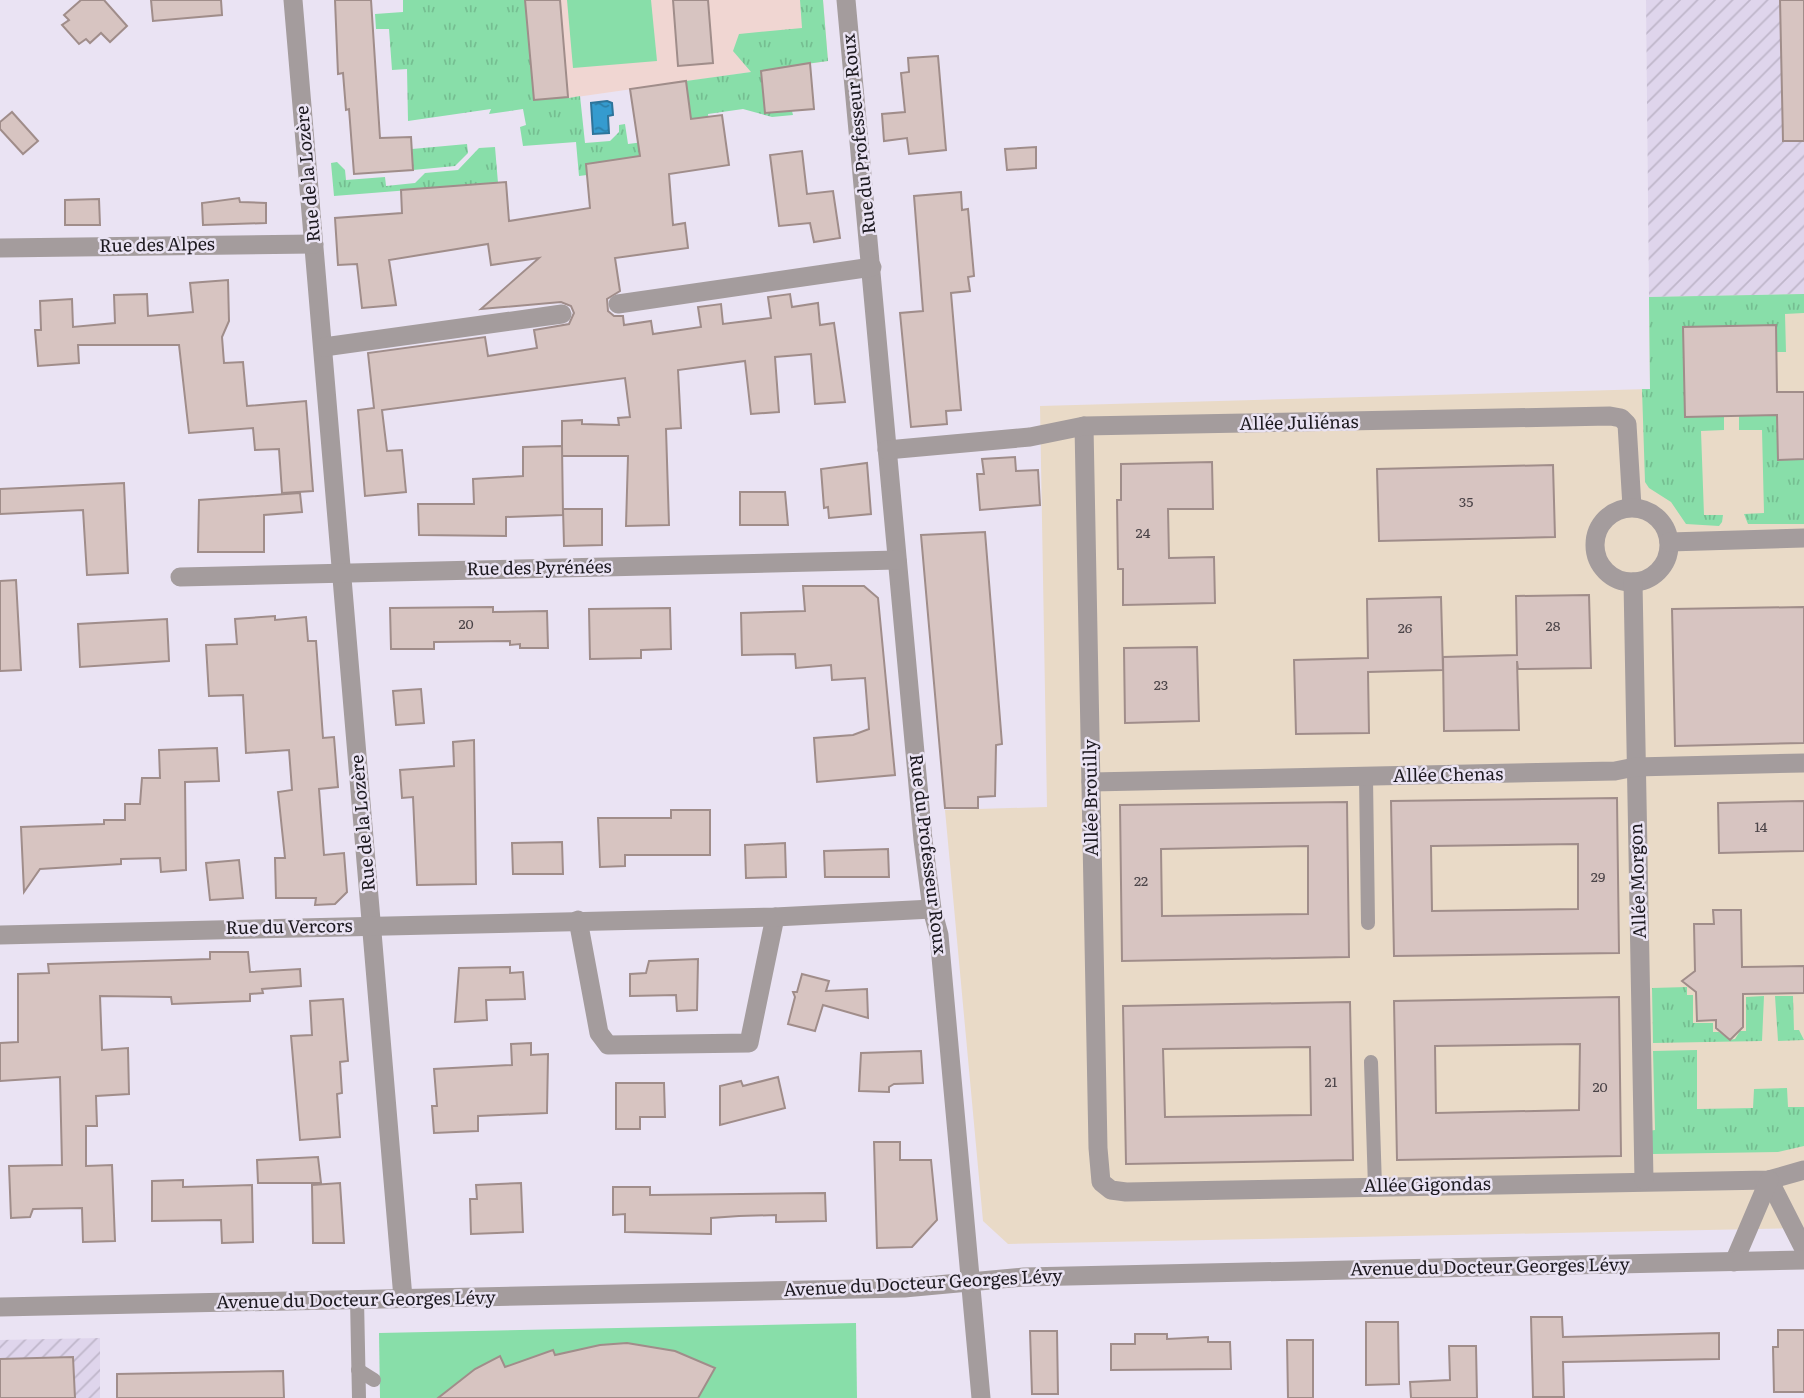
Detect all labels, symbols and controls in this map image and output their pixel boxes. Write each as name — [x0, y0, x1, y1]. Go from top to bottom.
street label: Rue du Professeur Roux — [833, 32, 881, 236]
street label: Rue de la Lozère — [287, 105, 326, 244]
street label: Rue des Alpes — [99, 229, 215, 258]
street label: Allée Juliénas — [1239, 407, 1359, 436]
house number: 35 — [1459, 491, 1473, 511]
house number: 24 — [1136, 522, 1151, 542]
street label: Rue des Pyrénées — [466, 552, 612, 581]
house number: 20 — [458, 613, 474, 633]
house number: 28 — [1546, 615, 1561, 635]
house number: 26 — [1398, 617, 1413, 637]
house number: 23 — [1154, 674, 1168, 694]
street label: Allée Brouilly — [1075, 739, 1104, 857]
street label: Rue du Professeur Roux — [904, 752, 955, 956]
street label: Rue de la Lozère — [342, 754, 381, 893]
street label: Allée Chenas — [1393, 759, 1503, 788]
house number: 14 — [1755, 816, 1768, 836]
street label: Allée Morgon — [1621, 823, 1652, 939]
house number: 29 — [1591, 866, 1605, 886]
house number: 22 — [1134, 870, 1148, 890]
street label: Rue du Vercors — [225, 911, 353, 940]
house number: 21 — [1325, 1071, 1338, 1091]
house number: 20 — [1592, 1076, 1608, 1096]
street label: Allée Gigondas — [1363, 1169, 1491, 1198]
street label: Avenue du Docteur Georges Lévy — [1350, 1250, 1631, 1281]
street label: Avenue du Docteur Georges Lévy — [783, 1261, 1064, 1302]
street label: Avenue du Docteur Georges Lévy — [216, 1283, 497, 1314]

